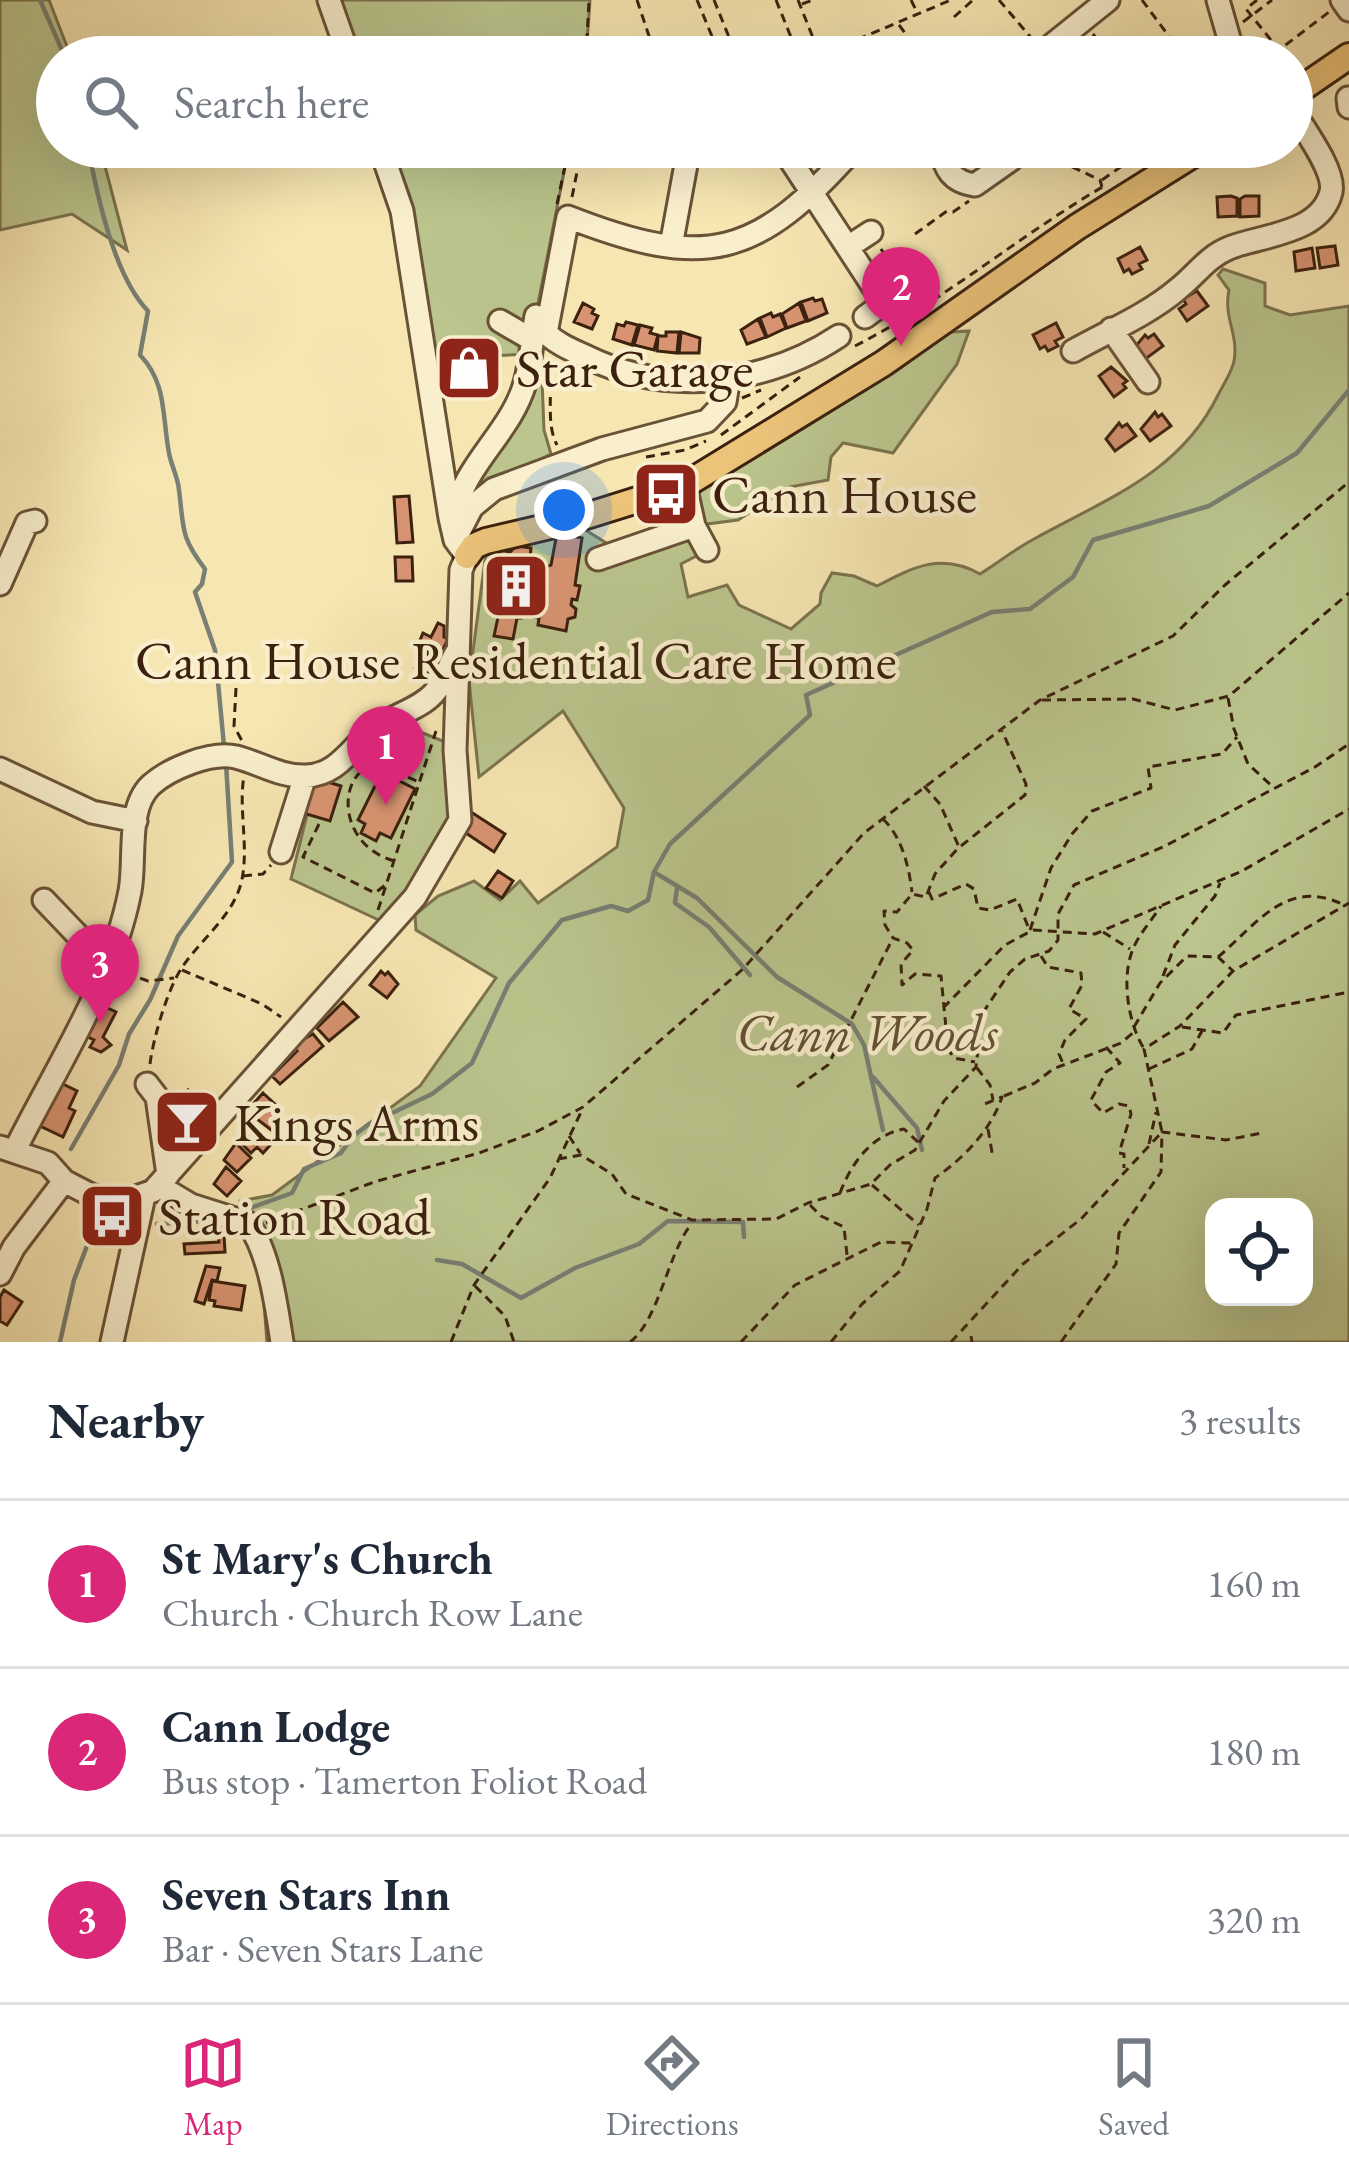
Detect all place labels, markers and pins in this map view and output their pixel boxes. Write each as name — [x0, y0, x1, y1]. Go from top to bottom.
pin: 2 — [862, 247, 940, 346]
shop icon: Star Garage — [434, 333, 504, 403]
place label: Star Garage — [516, 333, 754, 403]
bus stop icon: Cann House — [631, 459, 701, 529]
place label: Cann House — [712, 459, 977, 529]
building icon: Cann House Residential Care Home — [481, 551, 551, 621]
place label: Cann House Residential Care Home — [135, 625, 897, 695]
pin: 1 — [347, 706, 425, 805]
pin: 3 — [61, 924, 139, 1023]
bar icon: Kings Arms — [152, 1087, 222, 1157]
place label: Kings Arms — [234, 1087, 479, 1157]
bus stop icon: Station Road — [77, 1181, 147, 1251]
place label: Station Road — [158, 1181, 432, 1251]

